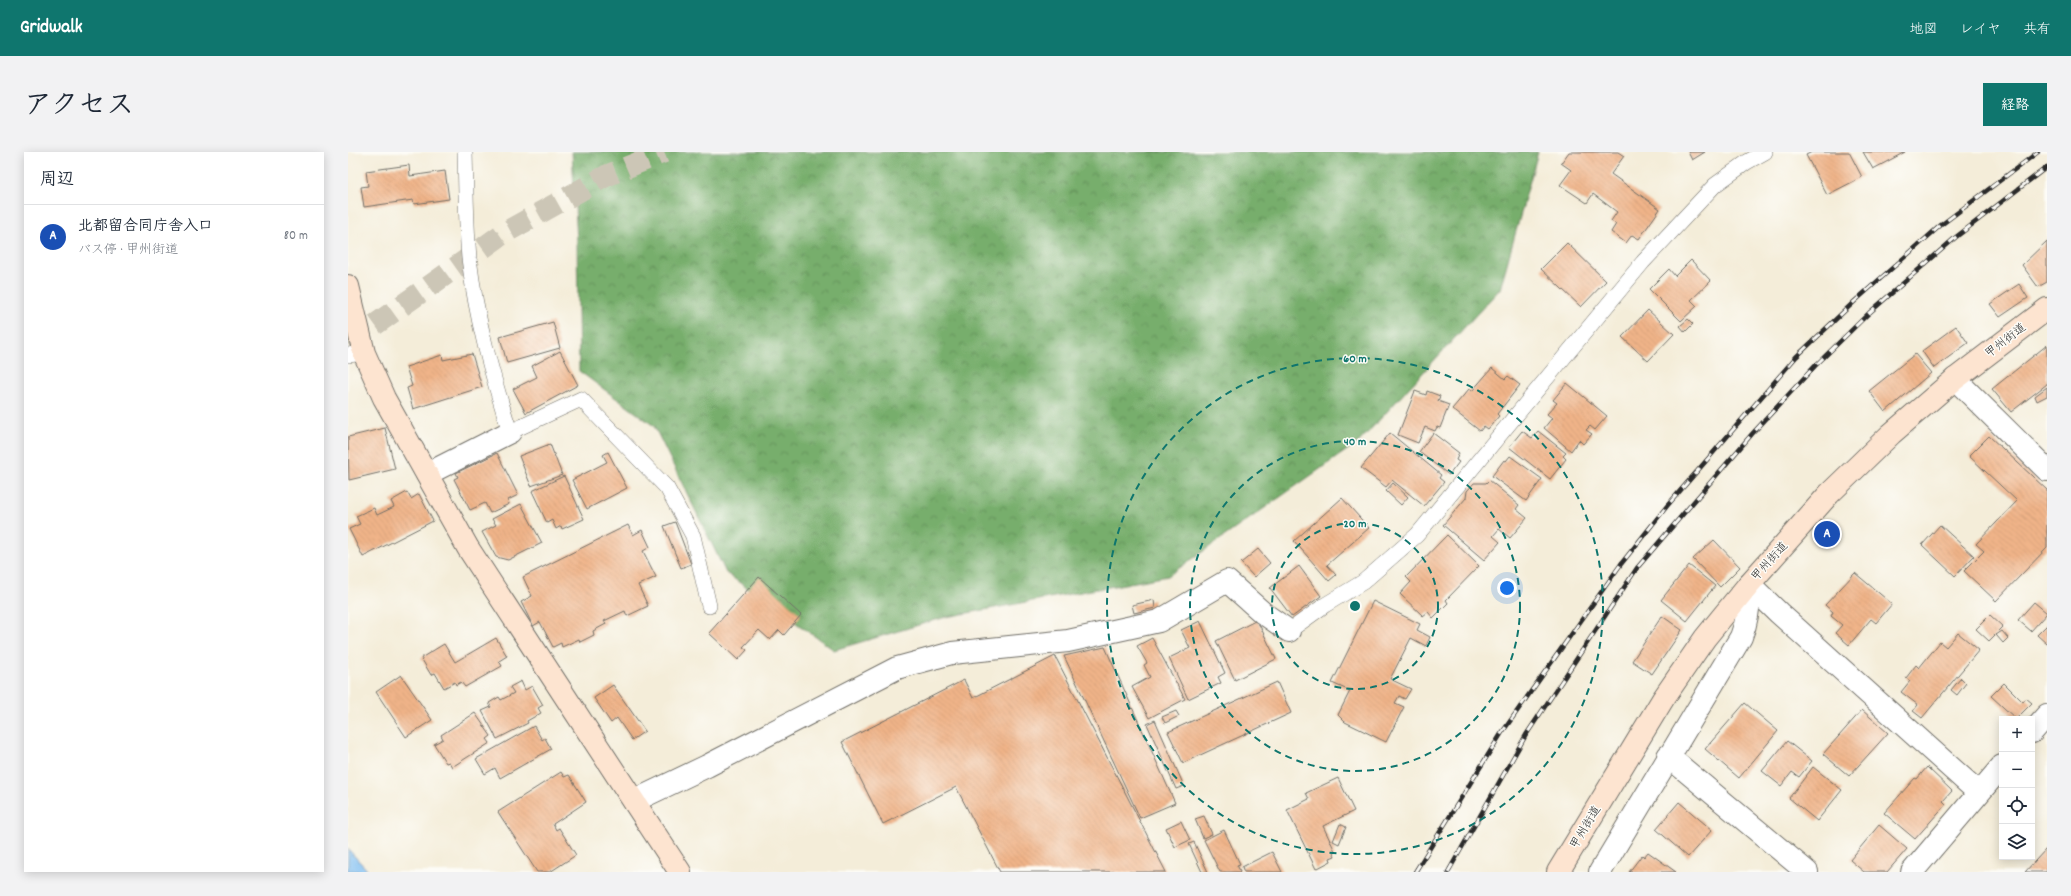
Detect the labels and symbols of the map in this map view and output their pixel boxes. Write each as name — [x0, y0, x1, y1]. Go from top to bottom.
street label: 甲州街道 — [1982, 320, 2030, 363]
text: 60 m — [1343, 351, 1367, 368]
text: 40 m — [1344, 434, 1366, 451]
text: 20 m — [1344, 516, 1366, 533]
pin: A — [1814, 519, 1840, 549]
street label: 甲州街道 — [1748, 538, 1792, 586]
your location — [1497, 578, 1517, 598]
centre of rings — [1348, 599, 1362, 613]
street label: 甲州街道 — [1567, 803, 1606, 853]

